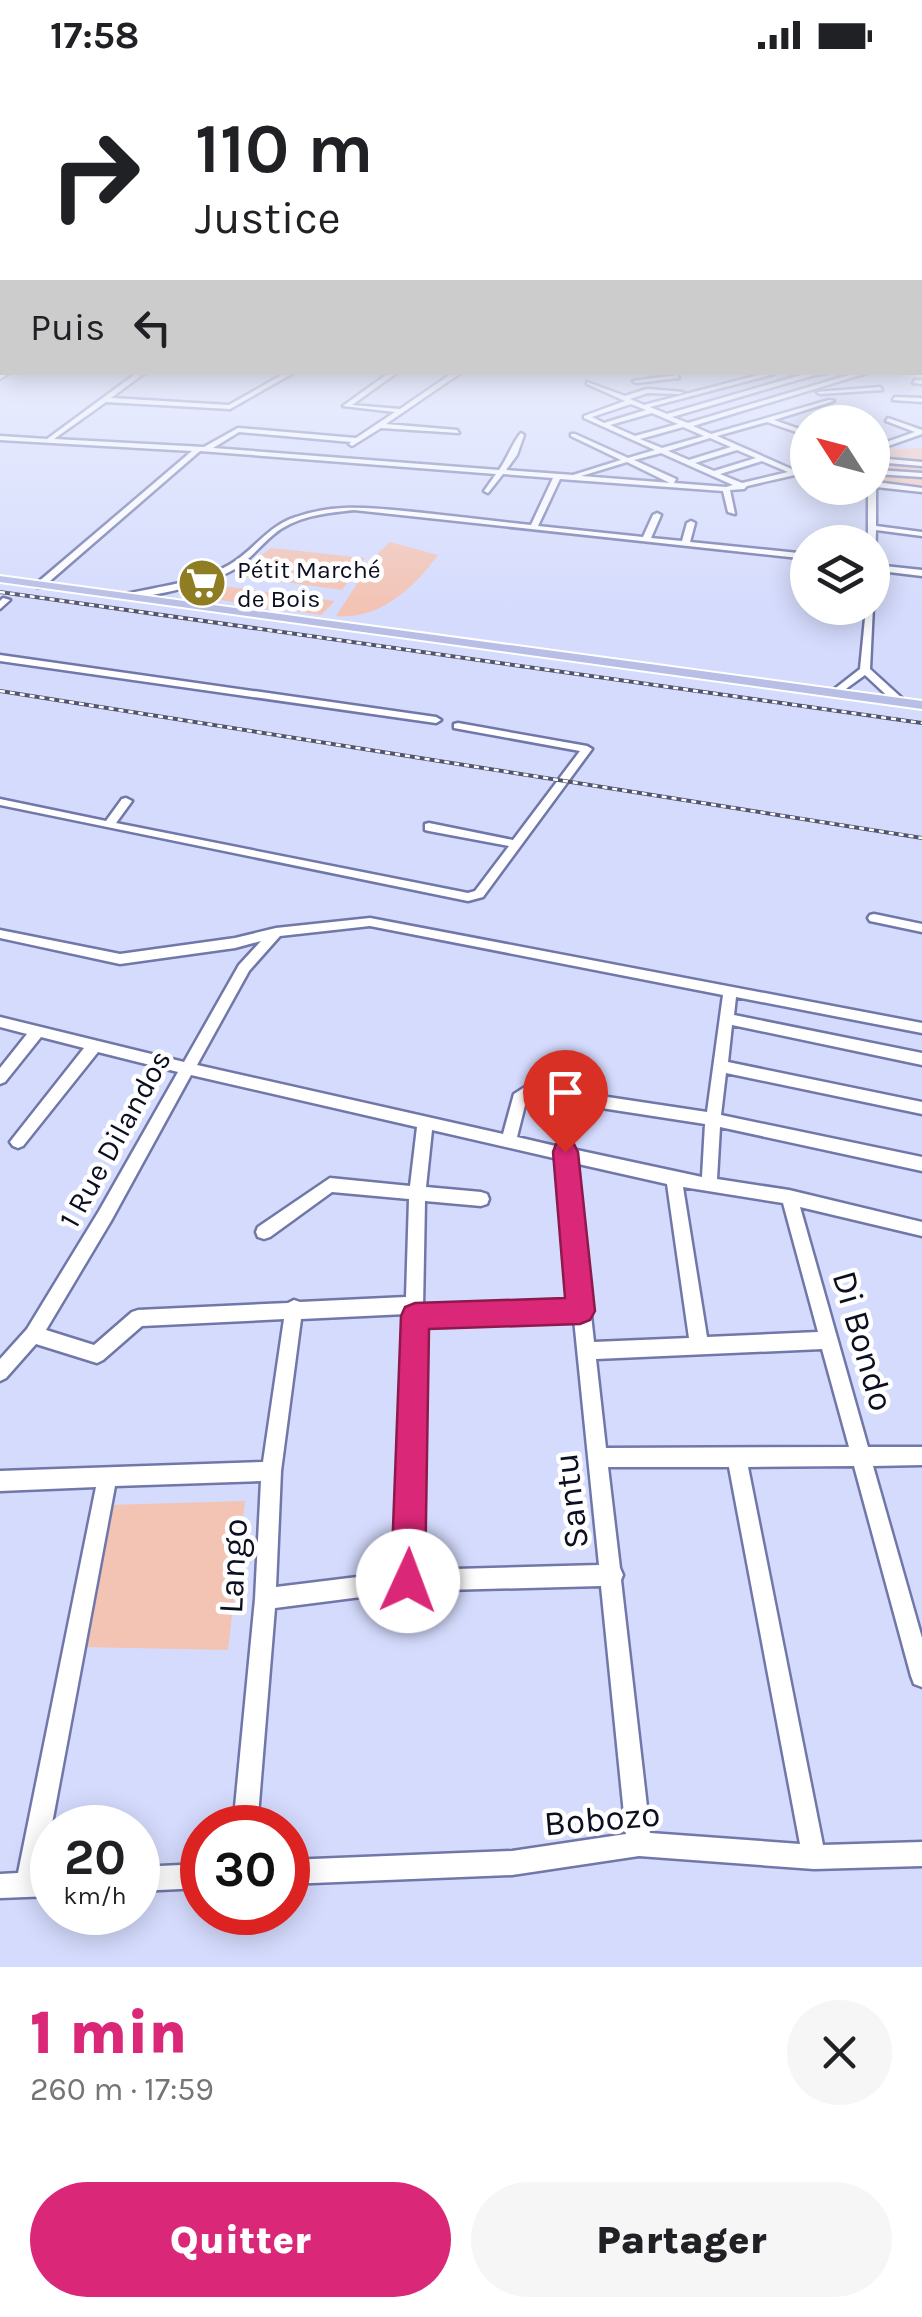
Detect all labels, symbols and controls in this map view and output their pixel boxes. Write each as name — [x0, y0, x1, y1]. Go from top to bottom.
text: 17:58 — [50, 13, 139, 58]
text: 110 m — [195, 108, 373, 190]
icon: right — [30, 110, 160, 240]
text: Justice — [195, 192, 341, 244]
icon: left — [125, 300, 180, 355]
text: Puis — [30, 305, 105, 350]
north arrow — [790, 405, 890, 505]
map controls — [790, 405, 890, 625]
button: layers — [790, 525, 890, 625]
place label: Pétit Marché de Bois — [237, 555, 381, 613]
supermarket icon: Pétit Marché de Bois — [176, 557, 228, 609]
street label: 1 Rue Dilandos — [51, 1044, 179, 1234]
pin — [523, 1050, 608, 1153]
icon: arrive — [538, 1065, 593, 1120]
street label: Di Bondo — [823, 1266, 903, 1416]
street label: Santu — [545, 1451, 597, 1551]
street label: Lango — [210, 1517, 256, 1615]
position arrow — [356, 1529, 460, 1633]
street label: Bobozo — [542, 1794, 662, 1844]
speed limit sign: 30 — [180, 1805, 310, 1935]
text: 20 — [64, 1828, 126, 1887]
text: km/h — [63, 1881, 127, 1910]
text: 1 min — [30, 1998, 187, 2068]
button: close — [787, 2000, 892, 2105]
text: 260 m · 17:59 — [30, 2071, 214, 2108]
button: Quitter — [30, 2182, 451, 2297]
button: Partager — [471, 2182, 892, 2297]

